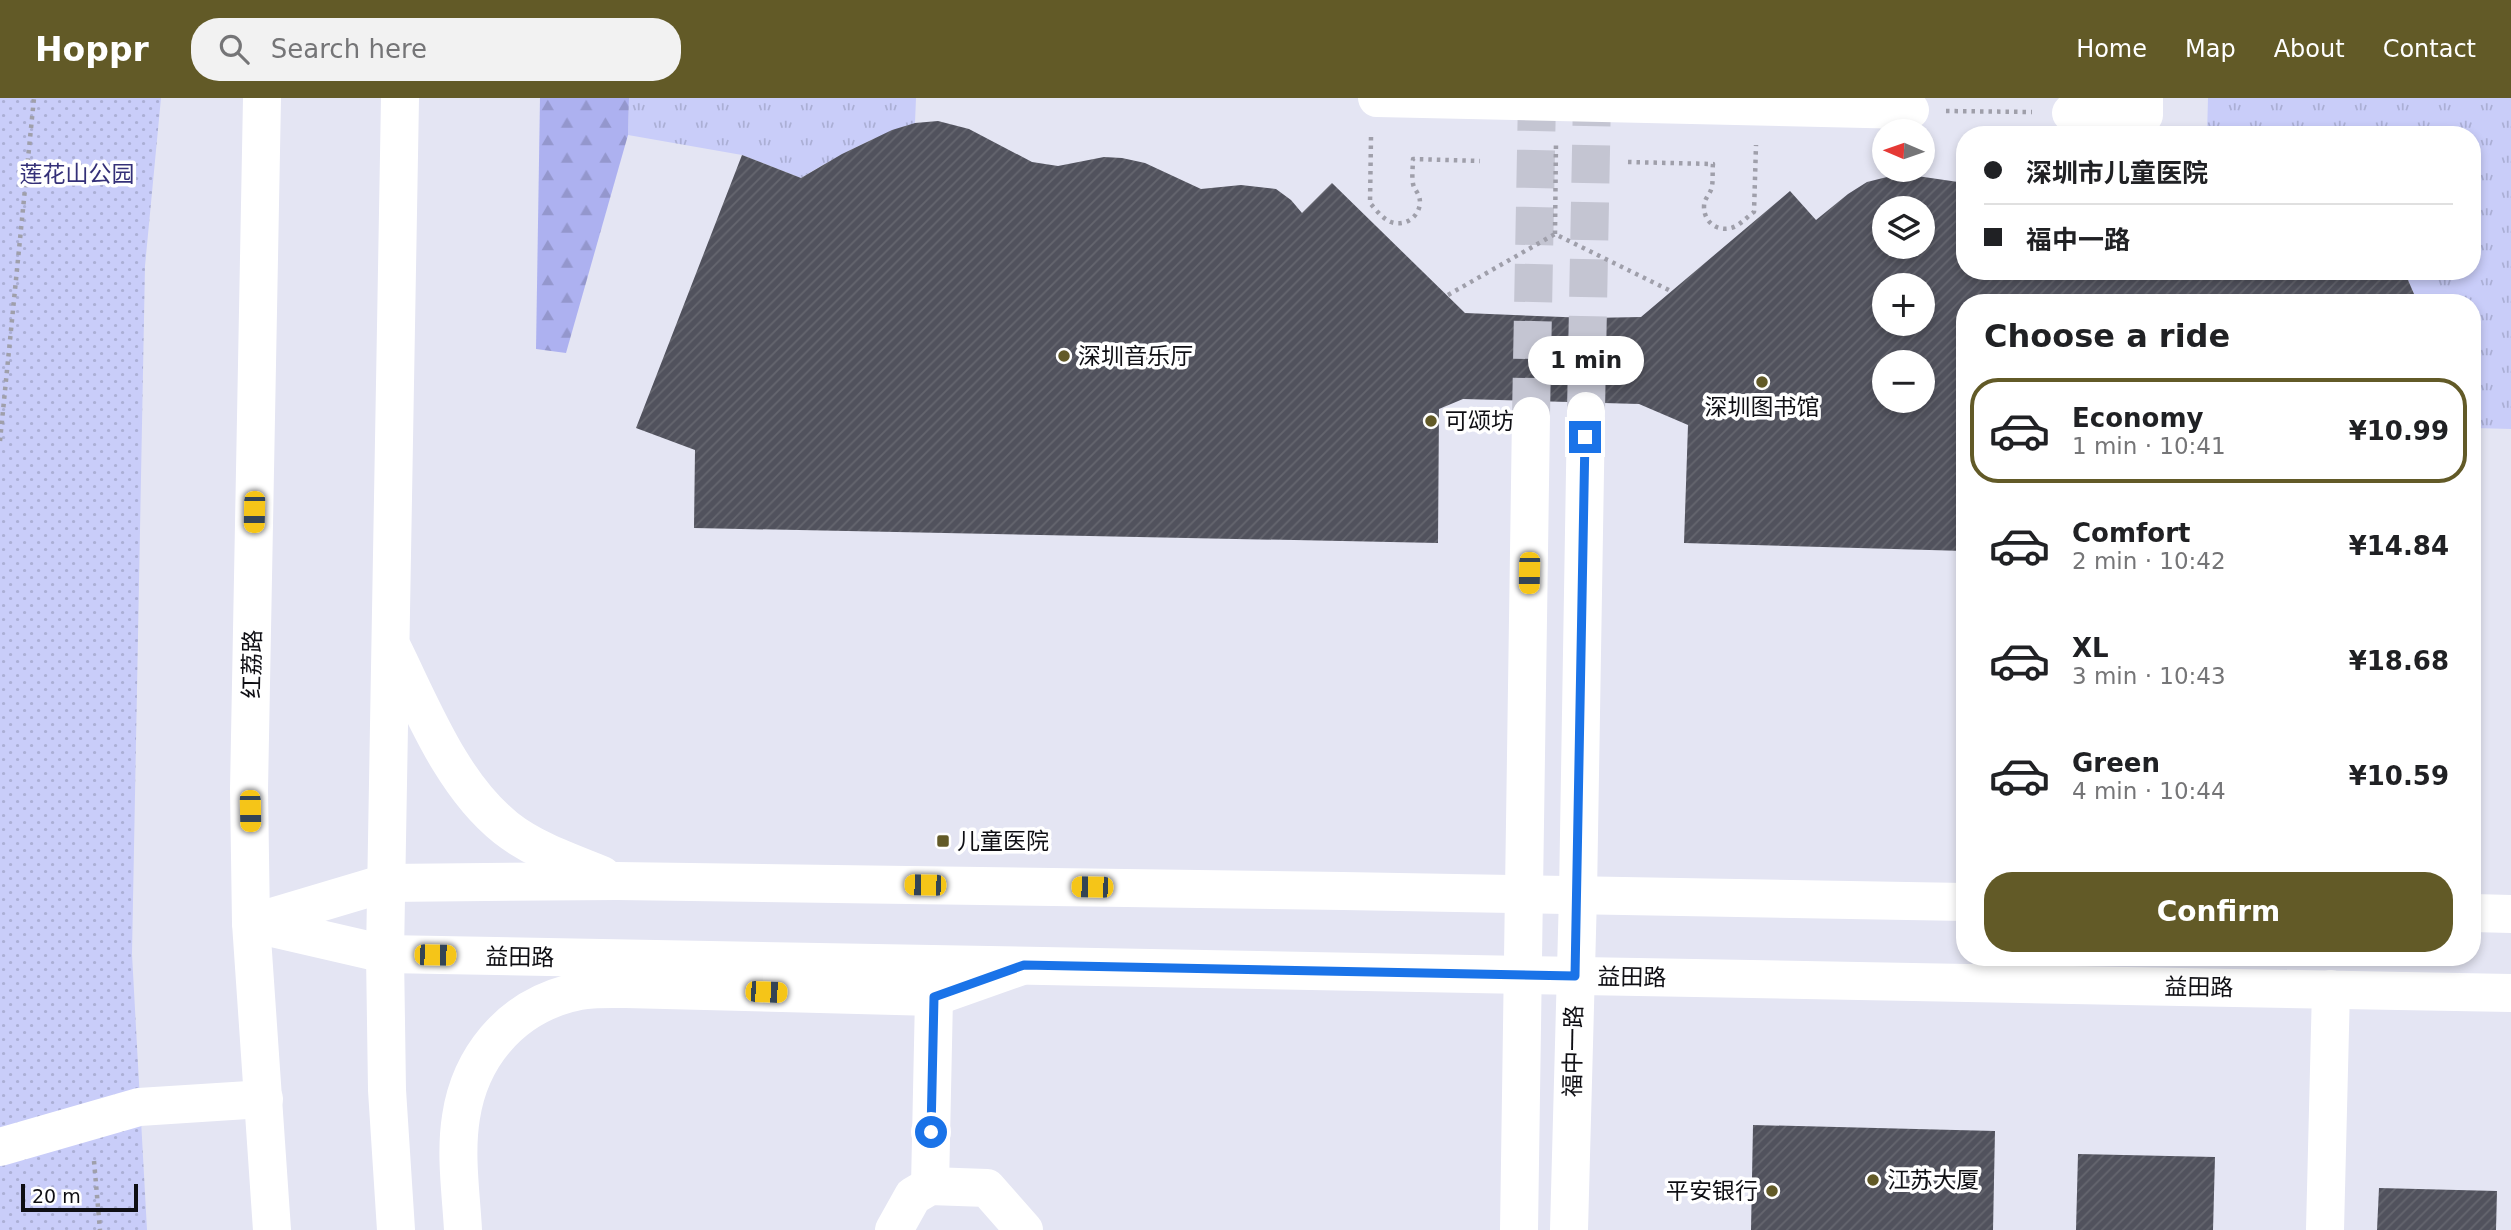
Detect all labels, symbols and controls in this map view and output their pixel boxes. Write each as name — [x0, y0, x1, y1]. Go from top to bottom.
search box — [191, 18, 681, 81]
text: Hoppr — [35, 30, 149, 69]
icon: search — [215, 30, 253, 68]
text: Search here — [271, 34, 427, 64]
text: Home — [2076, 35, 2147, 63]
text: Map — [2185, 35, 2236, 63]
text: About — [2274, 35, 2345, 63]
text: Contact — [2383, 35, 2476, 63]
north arrow — [1872, 119, 1936, 182]
map controls — [1872, 119, 1935, 413]
text: 深圳市儿童医院 — [2026, 158, 2208, 188]
park label: 莲花山公园 — [20, 161, 135, 187]
button: layers — [1872, 196, 1935, 259]
text: 福中一路 — [2026, 225, 2130, 255]
button: + — [1872, 273, 1935, 336]
text: Choose a ride — [1984, 317, 2230, 355]
callout: 1 min — [1527, 336, 1643, 384]
place label: 深圳音乐厅 — [1078, 343, 1193, 369]
text: 1 min — [1550, 347, 1622, 373]
marker: 深圳音乐厅 — [1056, 348, 1072, 364]
button: − — [1872, 350, 1935, 413]
marker: 深圳图书馆 — [1754, 374, 1770, 390]
place label: 深圳图书馆 — [1705, 394, 1820, 420]
icon: car — [1988, 399, 2051, 462]
text: Economy — [2072, 403, 2203, 433]
place label: 可颂坊 — [1445, 408, 1514, 434]
marker: 可颂坊 — [1423, 413, 1439, 429]
text: ¥10.99 — [2349, 416, 2449, 446]
route end — [1569, 421, 1601, 453]
text: 1 min · 10:41 — [2072, 433, 2226, 459]
car — [244, 491, 265, 533]
icon: car — [1988, 514, 2051, 577]
text: Comfort — [2072, 518, 2190, 548]
text: ¥14.84 — [2349, 531, 2449, 561]
text: 2 min · 10:42 — [2072, 548, 2226, 574]
car — [1519, 552, 1540, 594]
street label: 红荔路 — [238, 629, 266, 699]
icon: car — [1988, 629, 2051, 692]
text: XL — [2072, 633, 2109, 663]
text: ¥18.68 — [2349, 646, 2449, 676]
text: 3 min · 10:43 — [2072, 663, 2226, 689]
icon: car — [1988, 744, 2051, 807]
text: Green — [2072, 748, 2160, 778]
text: ¥10.59 — [2349, 761, 2449, 791]
text: 4 min · 10:44 — [2072, 778, 2226, 804]
car — [240, 790, 261, 832]
place label: 儿童医院 — [957, 828, 1049, 854]
marker: 儿童医院 — [935, 833, 951, 849]
button: Confirm — [1984, 872, 2453, 952]
car — [904, 874, 947, 896]
car — [1071, 876, 1114, 898]
street label: 益田路 — [485, 943, 555, 971]
car — [414, 944, 457, 966]
street label: 益田路 — [1597, 963, 1667, 991]
street label: 益田路 — [2164, 973, 2234, 1001]
car — [745, 981, 788, 1003]
street label: 福中一路 — [1559, 1005, 1587, 1097]
route start — [915, 1116, 947, 1148]
place label: 江苏大厦 — [1887, 1167, 1979, 1193]
marker: 江苏大厦 — [1865, 1172, 1881, 1188]
place label: 平安银行 — [1666, 1178, 1758, 1204]
scale bar — [21, 1181, 138, 1213]
marker: 平安银行 — [1764, 1183, 1780, 1199]
text: 20 m — [32, 1185, 81, 1207]

